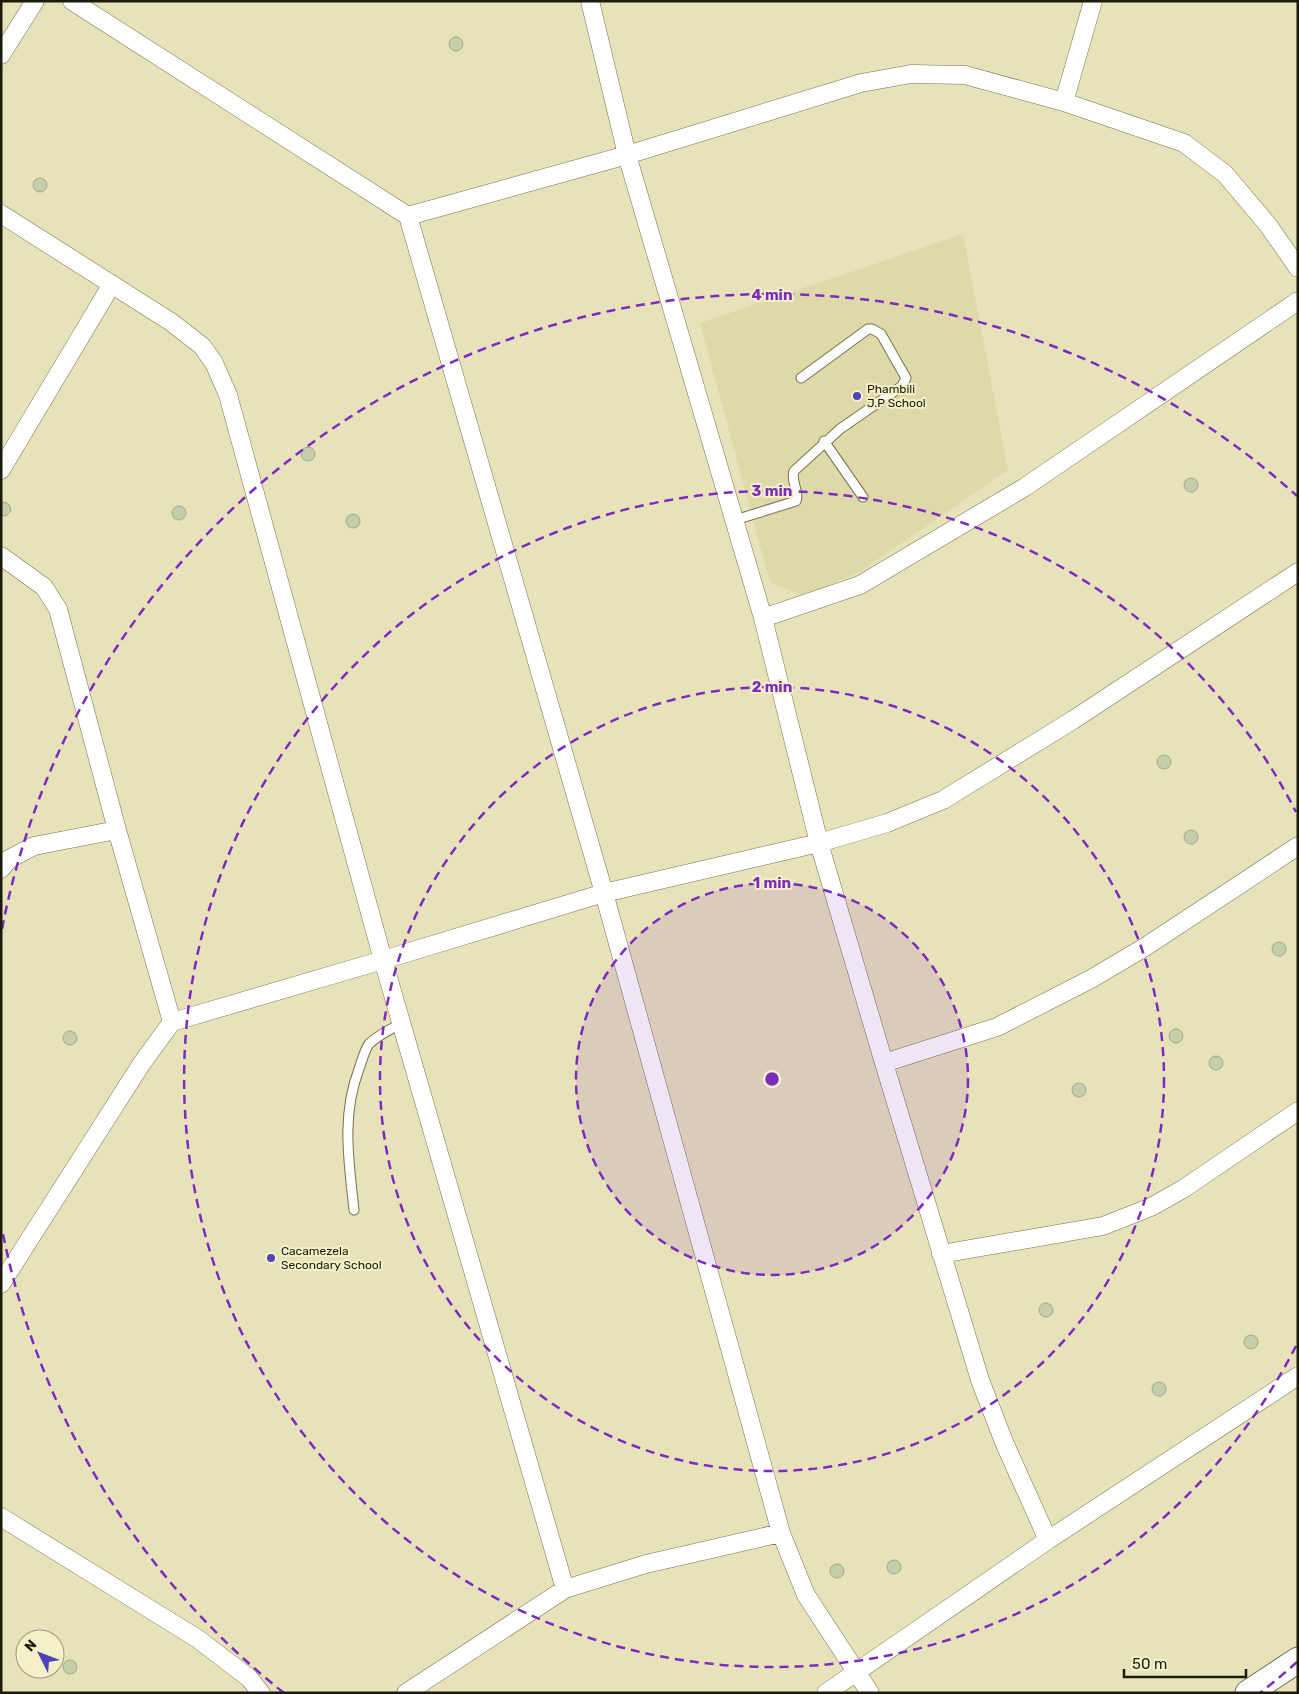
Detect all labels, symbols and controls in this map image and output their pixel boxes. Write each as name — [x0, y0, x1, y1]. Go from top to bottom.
text: 4 min — [751, 286, 793, 304]
place label: Phambili J.P School — [867, 382, 926, 410]
marker: Phambili J.P School — [851, 390, 863, 402]
text: 3 min — [752, 482, 792, 500]
text: 2 min — [752, 678, 792, 696]
text: 1 min — [753, 874, 791, 892]
centre of rings — [763, 1070, 781, 1088]
place label: Cacamezela Secondary School — [281, 1244, 382, 1272]
marker: Cacamezela Secondary School — [265, 1252, 277, 1264]
north arrow — [15, 1629, 65, 1679]
text: N — [21, 1636, 40, 1655]
scale bar — [1124, 1646, 1246, 1678]
text: 50 m — [1132, 1655, 1167, 1673]

